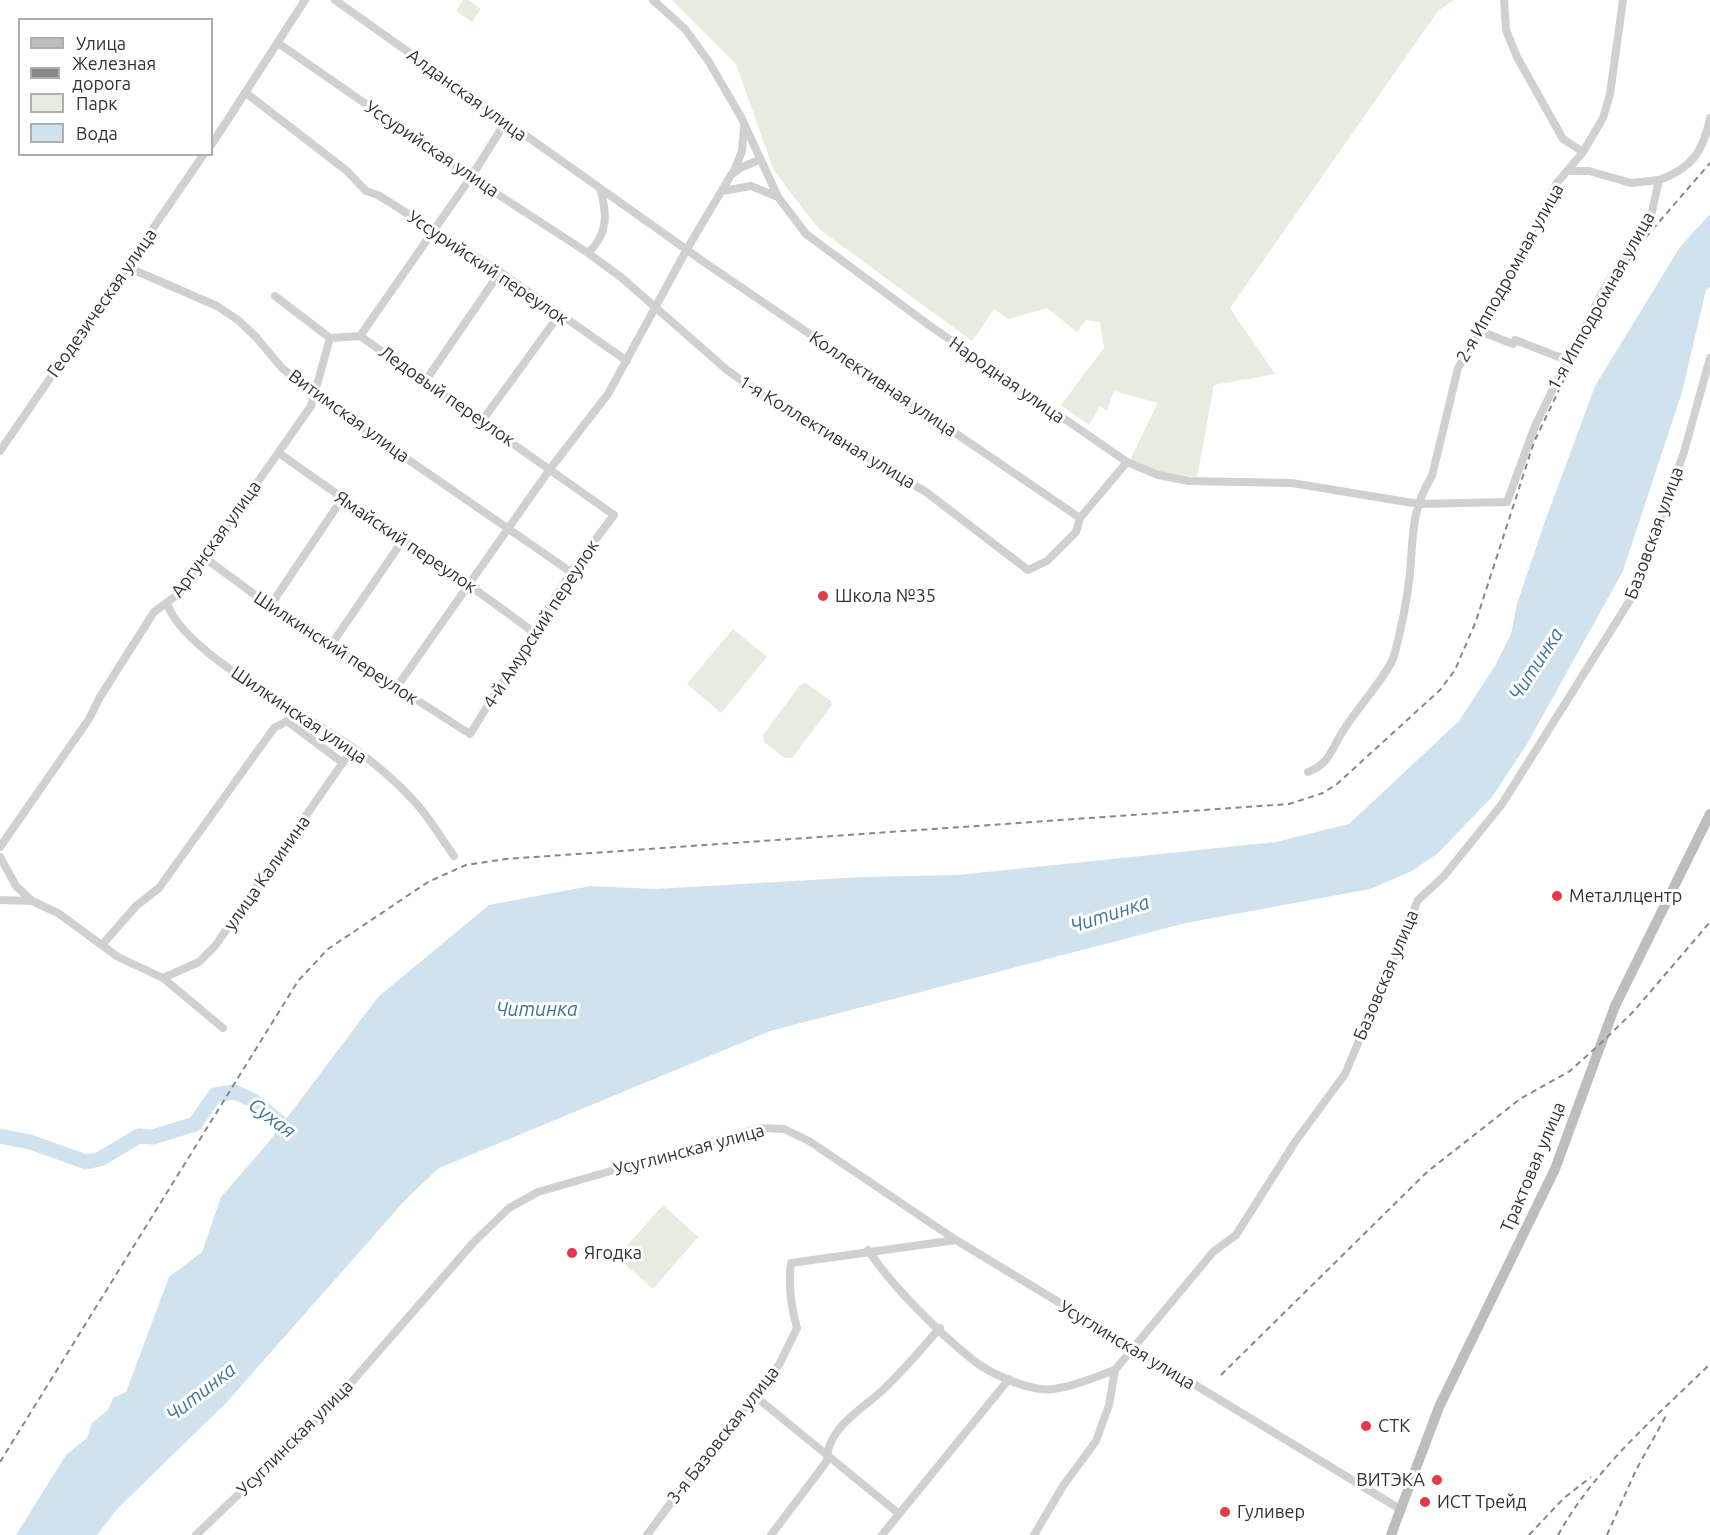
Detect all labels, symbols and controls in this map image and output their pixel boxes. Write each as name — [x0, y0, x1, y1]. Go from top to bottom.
legend — [18, 18, 213, 156]
text: Улица — [76, 33, 126, 53]
street label: Алданская улица — [403, 44, 531, 146]
text: Железная дорога — [72, 53, 156, 93]
text: Парк — [76, 93, 117, 113]
street label: Уссурийская улица — [361, 96, 503, 202]
text: Вода — [76, 123, 118, 143]
street label: 2-я Ипподромная улица — [1452, 180, 1568, 366]
street label: Уссурийский переулок — [403, 206, 573, 330]
street label: 1-я Ипподромная улица — [1543, 208, 1659, 394]
street label: Геодезическая улица — [42, 224, 162, 382]
street label: Коллективная улица — [805, 327, 961, 441]
street label: Народная улица — [945, 332, 1069, 428]
street label: Ледовый переулок — [375, 341, 519, 451]
street label: Витимская улица — [284, 365, 414, 467]
street label: 1-я Коллективная улица — [735, 371, 919, 493]
street label: Базовская улица — [1620, 464, 1688, 602]
street label: Аргунская улица — [166, 476, 266, 602]
street label: Ямайский переулок — [331, 486, 481, 598]
street label: 4-й Амурский переулок — [478, 536, 604, 712]
place label: Школа №35 — [835, 585, 936, 607]
street label: Шилкинский переулок — [250, 587, 422, 709]
marker: Школа №35 — [816, 589, 830, 603]
water label: Читинка — [1504, 623, 1568, 705]
street label: Шилкинская улица — [227, 662, 371, 768]
street label: улица Калинина — [219, 811, 315, 935]
place label: Металлцентр — [1569, 885, 1682, 907]
marker: Металлцентр — [1550, 889, 1564, 903]
water label: Читинка — [1067, 890, 1153, 938]
street label: Базовская улица — [1349, 907, 1423, 1043]
water label: Читинка — [496, 997, 578, 1021]
water label: Сухая — [244, 1093, 300, 1143]
street label: Трактовая улица — [1496, 1099, 1570, 1235]
street label: Усуглинская улица — [611, 1119, 767, 1181]
place label: Ягодка — [584, 1242, 642, 1264]
marker: Ягодка — [565, 1246, 579, 1260]
street label: Усуглинская улица — [1055, 1296, 1199, 1394]
water label: Читинка — [161, 1357, 241, 1427]
street label: 3-я Базовская улица — [663, 1362, 783, 1508]
street label: Усуглинская улица — [232, 1375, 358, 1501]
place label: СТК — [1378, 1415, 1410, 1437]
marker: СТК — [1359, 1419, 1373, 1433]
place label: ВИТЭКА — [1356, 1469, 1425, 1491]
marker: ВИТЭКА — [1430, 1473, 1444, 1487]
place label: ИСТ Трейд — [1437, 1491, 1526, 1513]
marker: ИСТ Трейд — [1418, 1495, 1432, 1509]
place label: Гуливер — [1237, 1501, 1305, 1523]
marker: Гуливер — [1218, 1505, 1232, 1519]

